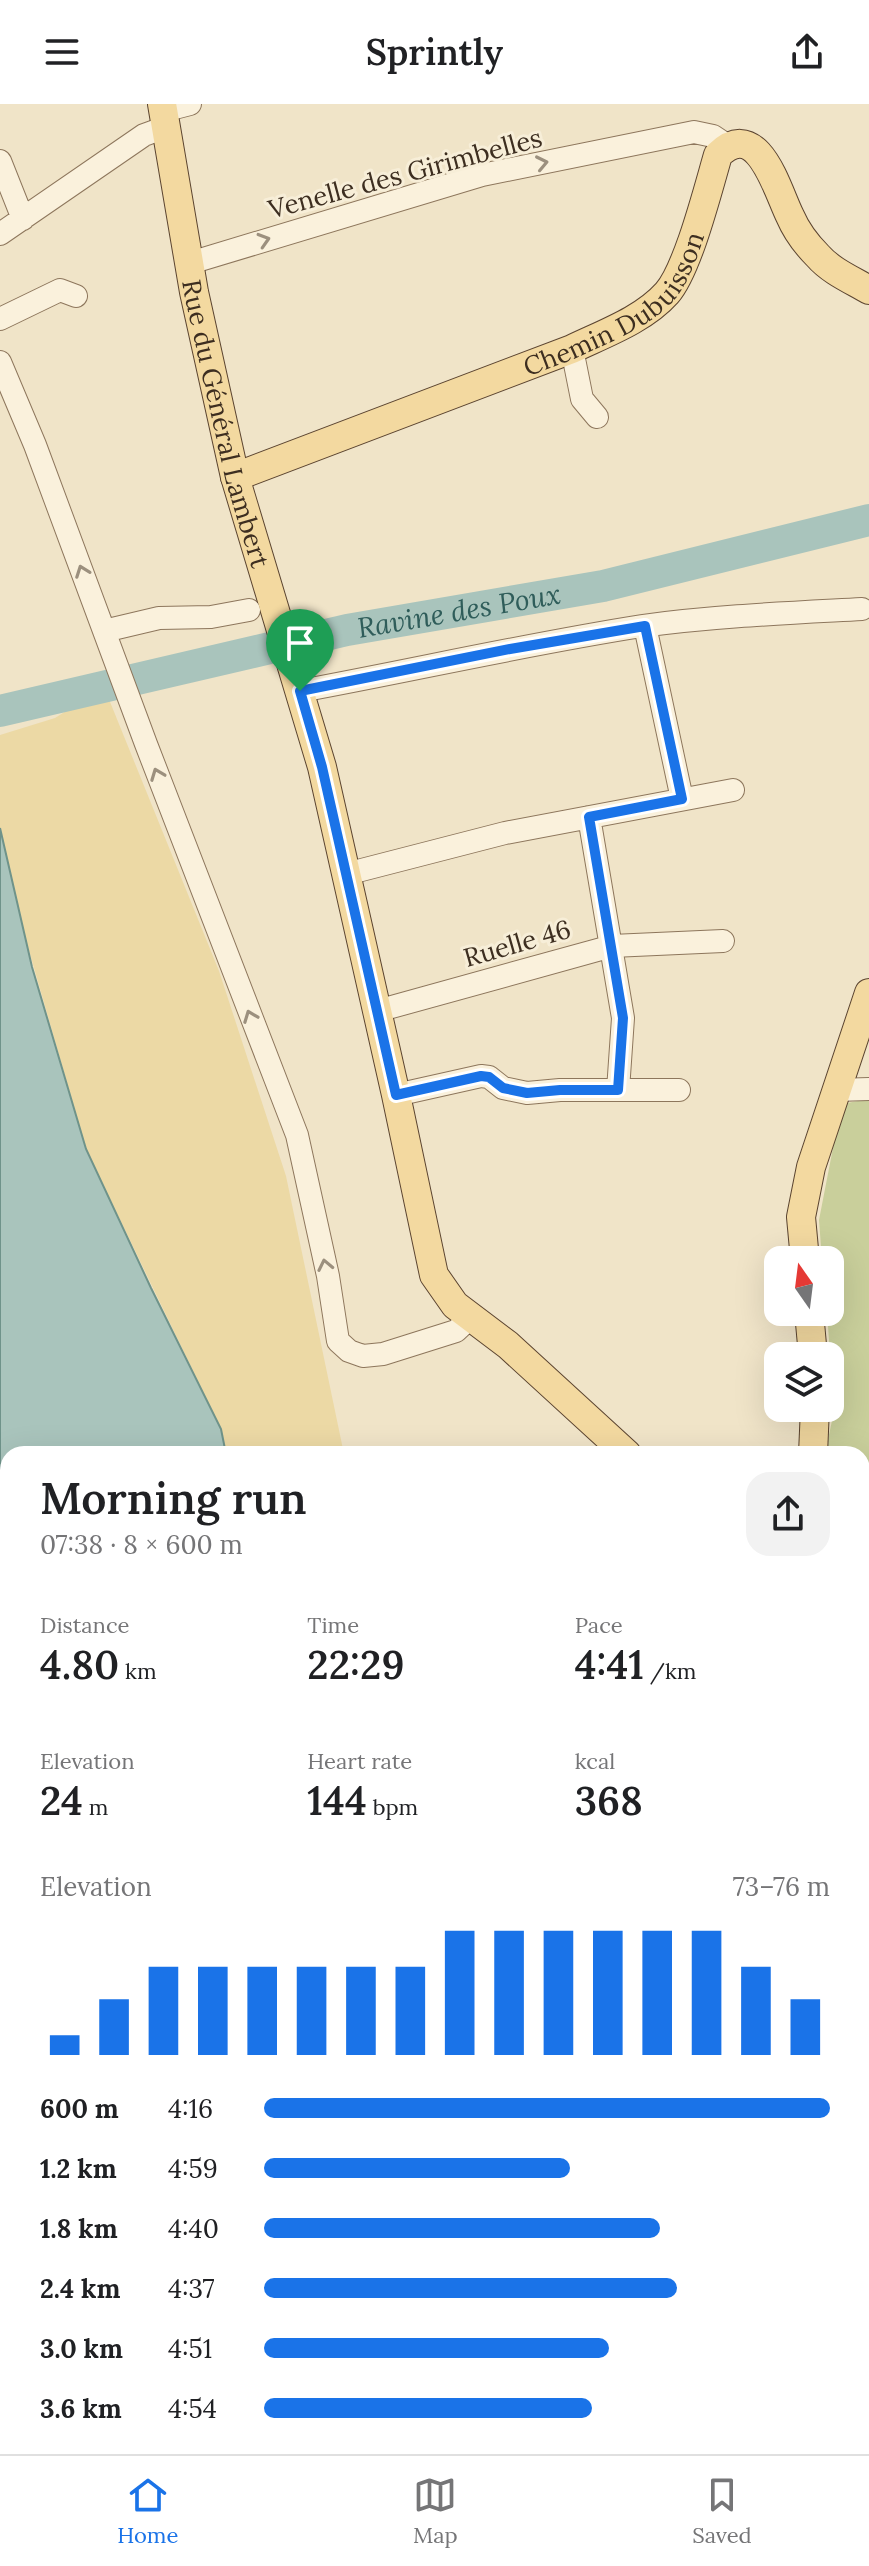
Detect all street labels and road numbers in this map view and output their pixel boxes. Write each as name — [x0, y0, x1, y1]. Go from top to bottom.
street label: Venelle des Girimbelles — [264, 121, 545, 226]
street label: Chemin Dubuisson — [518, 227, 711, 383]
street label: Rue du Général Lambert — [176, 277, 278, 572]
street label: Ruelle 46 — [460, 912, 574, 974]

